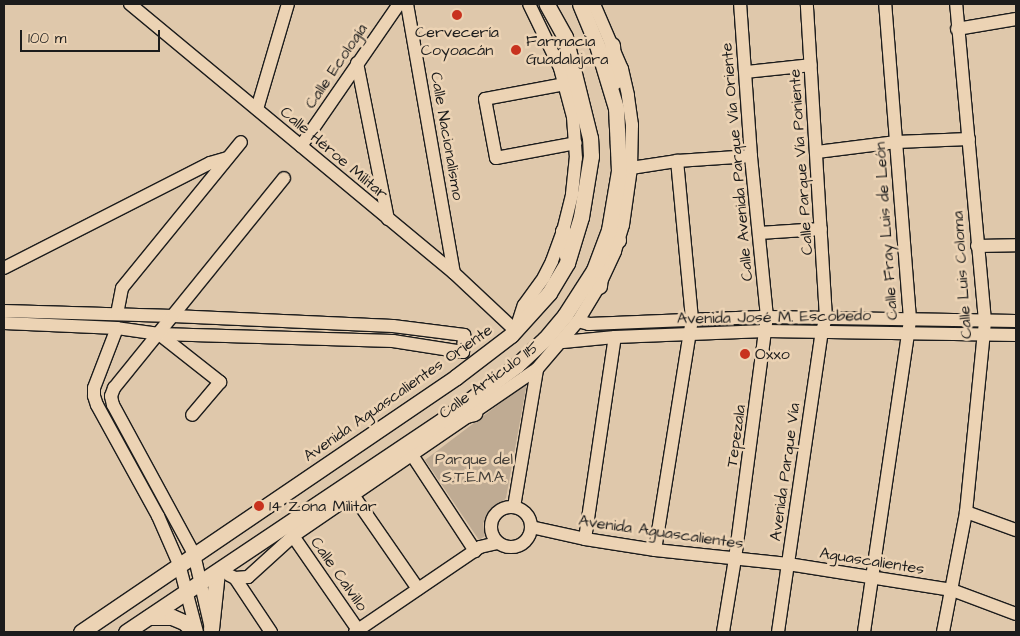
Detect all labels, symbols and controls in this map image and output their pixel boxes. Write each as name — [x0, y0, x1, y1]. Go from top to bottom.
marker: Cervecería Coyoacán — [451, 9, 463, 21]
scale bar — [22, 20, 162, 52]
street label: Calle Ecología — [301, 20, 371, 112]
place label: Cervecería Coyoacán — [415, 22, 499, 60]
text: 100 m — [28, 28, 67, 49]
place label: Farmacia Guadalajara — [526, 31, 608, 69]
street label: Calle Avenida Parque Vía Oriente — [717, 42, 757, 282]
marker: Farmacia Guadalajara — [510, 44, 522, 56]
street label: Calle Parque Vía Poniente — [785, 68, 817, 256]
street label: Calle Nacionalismo — [426, 70, 468, 202]
street label: Calle Héroe Militar — [276, 102, 392, 204]
street label: Calle Fray Luis de León — [870, 141, 902, 321]
street label: Calle Luis Coloma — [948, 210, 976, 340]
street label: Avenida José M. Escobedo — [677, 306, 871, 328]
street label: Avenida Aguascalientes Oriente — [300, 320, 496, 466]
street label: Calle Artículo 115 — [435, 337, 543, 423]
place label: Oxxo — [755, 344, 790, 364]
marker: Oxxo — [739, 348, 751, 360]
street label: Avenida Parque Vía — [766, 402, 804, 542]
street label: Tepezala — [722, 404, 750, 468]
park label: Parque del S.T.E.M.A. — [435, 449, 513, 487]
place label: 14 Zona Militar — [269, 496, 376, 516]
marker: 14 Zona Militar — [253, 500, 265, 512]
street label: Avenida Aguascalientes — [577, 511, 745, 553]
street label: Calle Calvillo — [306, 533, 372, 615]
street label: Aguascalientes — [818, 543, 926, 579]

